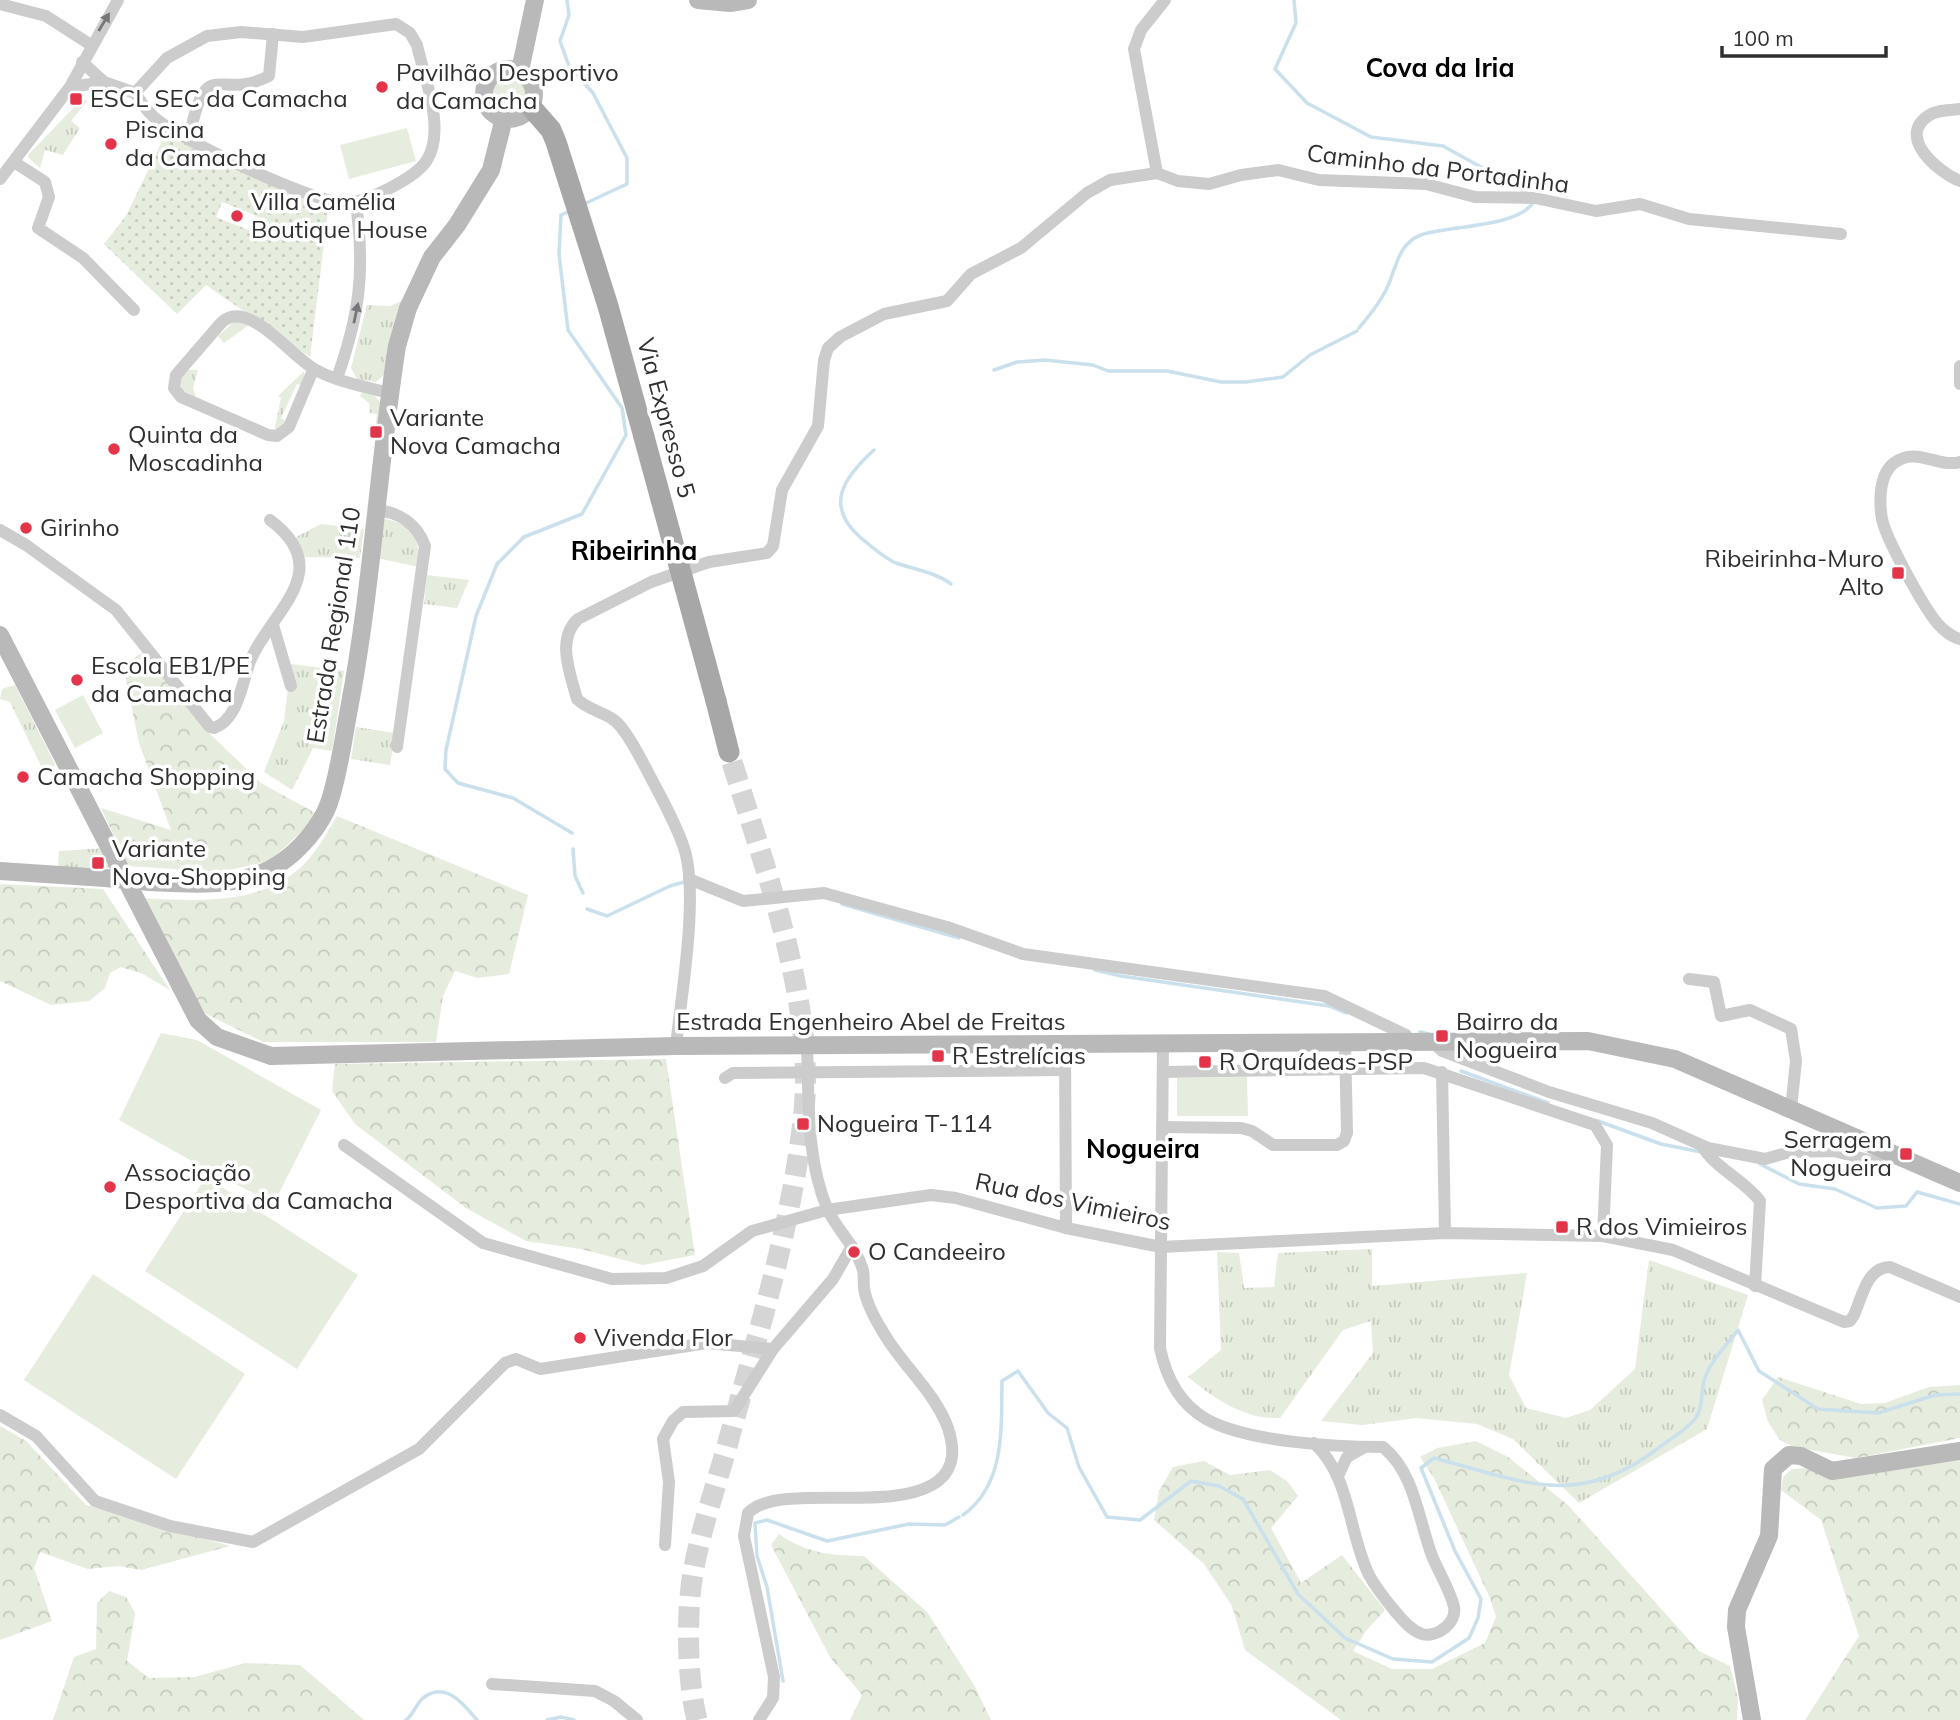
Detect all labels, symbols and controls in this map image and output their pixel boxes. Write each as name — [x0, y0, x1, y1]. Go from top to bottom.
one-way arrow — [98, 13, 111, 32]
scale bar — [1722, 14, 1886, 58]
text: 100 m — [1732, 25, 1794, 51]
district label: Cova da Iria — [1365, 51, 1515, 84]
place label: Pavilhão Desportivo da Camacha — [396, 57, 619, 115]
marker: Pavilhão Desportivo da Camacha — [374, 79, 390, 95]
place label: ESCL SEC da Camacha — [90, 83, 348, 113]
marker: ESCL SEC da Camacha — [68, 91, 84, 107]
place label: Piscina da Camacha — [125, 114, 266, 172]
marker: Piscina da Camacha — [103, 136, 119, 152]
street label: Caminho da Portadinha — [1305, 137, 1571, 199]
place label: Villa Camélia Boutique House — [251, 186, 427, 244]
marker: Villa Camélia Boutique House — [229, 208, 245, 224]
one-way arrow — [351, 302, 362, 324]
street label: Via Expresso 5 — [631, 335, 703, 501]
place label: Variante Nova Camacha — [390, 402, 561, 460]
place label: Quinta da Moscadinha — [128, 419, 263, 477]
marker: Variante Nova Camacha — [368, 424, 384, 440]
marker: Quinta da Moscadinha — [106, 441, 122, 457]
street label: Estrada Regional 110 — [299, 504, 367, 745]
place label: Girinho — [40, 512, 120, 542]
marker: Girinho — [18, 520, 34, 536]
district label: Ribeirinha — [571, 534, 697, 567]
place label: Ribeirinha-Muro Alto — [1705, 543, 1884, 601]
marker: Ribeirinha-Muro Alto — [1890, 565, 1906, 581]
place label: Escola EB1/PE da Camacha — [91, 650, 250, 708]
marker: Escola EB1/PE da Camacha — [69, 672, 85, 688]
place label: Camacha Shopping — [37, 761, 255, 791]
marker: Camacha Shopping — [15, 769, 31, 785]
place label: Variante Nova-Shopping — [112, 833, 286, 891]
marker: Variante Nova-Shopping — [90, 855, 106, 871]
street label: Estrada Engenheiro Abel de Freitas — [676, 1006, 1066, 1036]
place label: Bairro da Nogueira — [1456, 1006, 1558, 1064]
marker: Bairro da Nogueira — [1434, 1028, 1450, 1044]
place label: R Estrelícias — [952, 1040, 1086, 1070]
place label: R Orquídeas-PSP — [1219, 1046, 1413, 1076]
marker: R Estrelícias — [930, 1048, 946, 1064]
marker: R Orquídeas-PSP — [1197, 1054, 1213, 1070]
place label: Nogueira T-114 — [817, 1108, 992, 1138]
marker: Nogueira T-114 — [795, 1116, 811, 1132]
place label: Serragem Nogueira — [1784, 1124, 1892, 1182]
district label: Nogueira — [1086, 1132, 1200, 1165]
marker: Serragem Nogueira — [1898, 1146, 1914, 1162]
place label: Associação Desportiva da Camacha — [124, 1157, 393, 1215]
street label: Rua dos Vimieiros — [972, 1166, 1174, 1236]
marker: Associação Desportiva da Camacha — [102, 1179, 118, 1195]
place label: R dos Vimieiros — [1576, 1211, 1747, 1241]
marker: R dos Vimieiros — [1554, 1219, 1570, 1235]
place label: O Candeeiro — [868, 1236, 1006, 1266]
marker: O Candeeiro — [846, 1244, 862, 1260]
place label: Vivenda Flor — [594, 1322, 733, 1352]
marker: Vivenda Flor — [572, 1330, 588, 1346]

